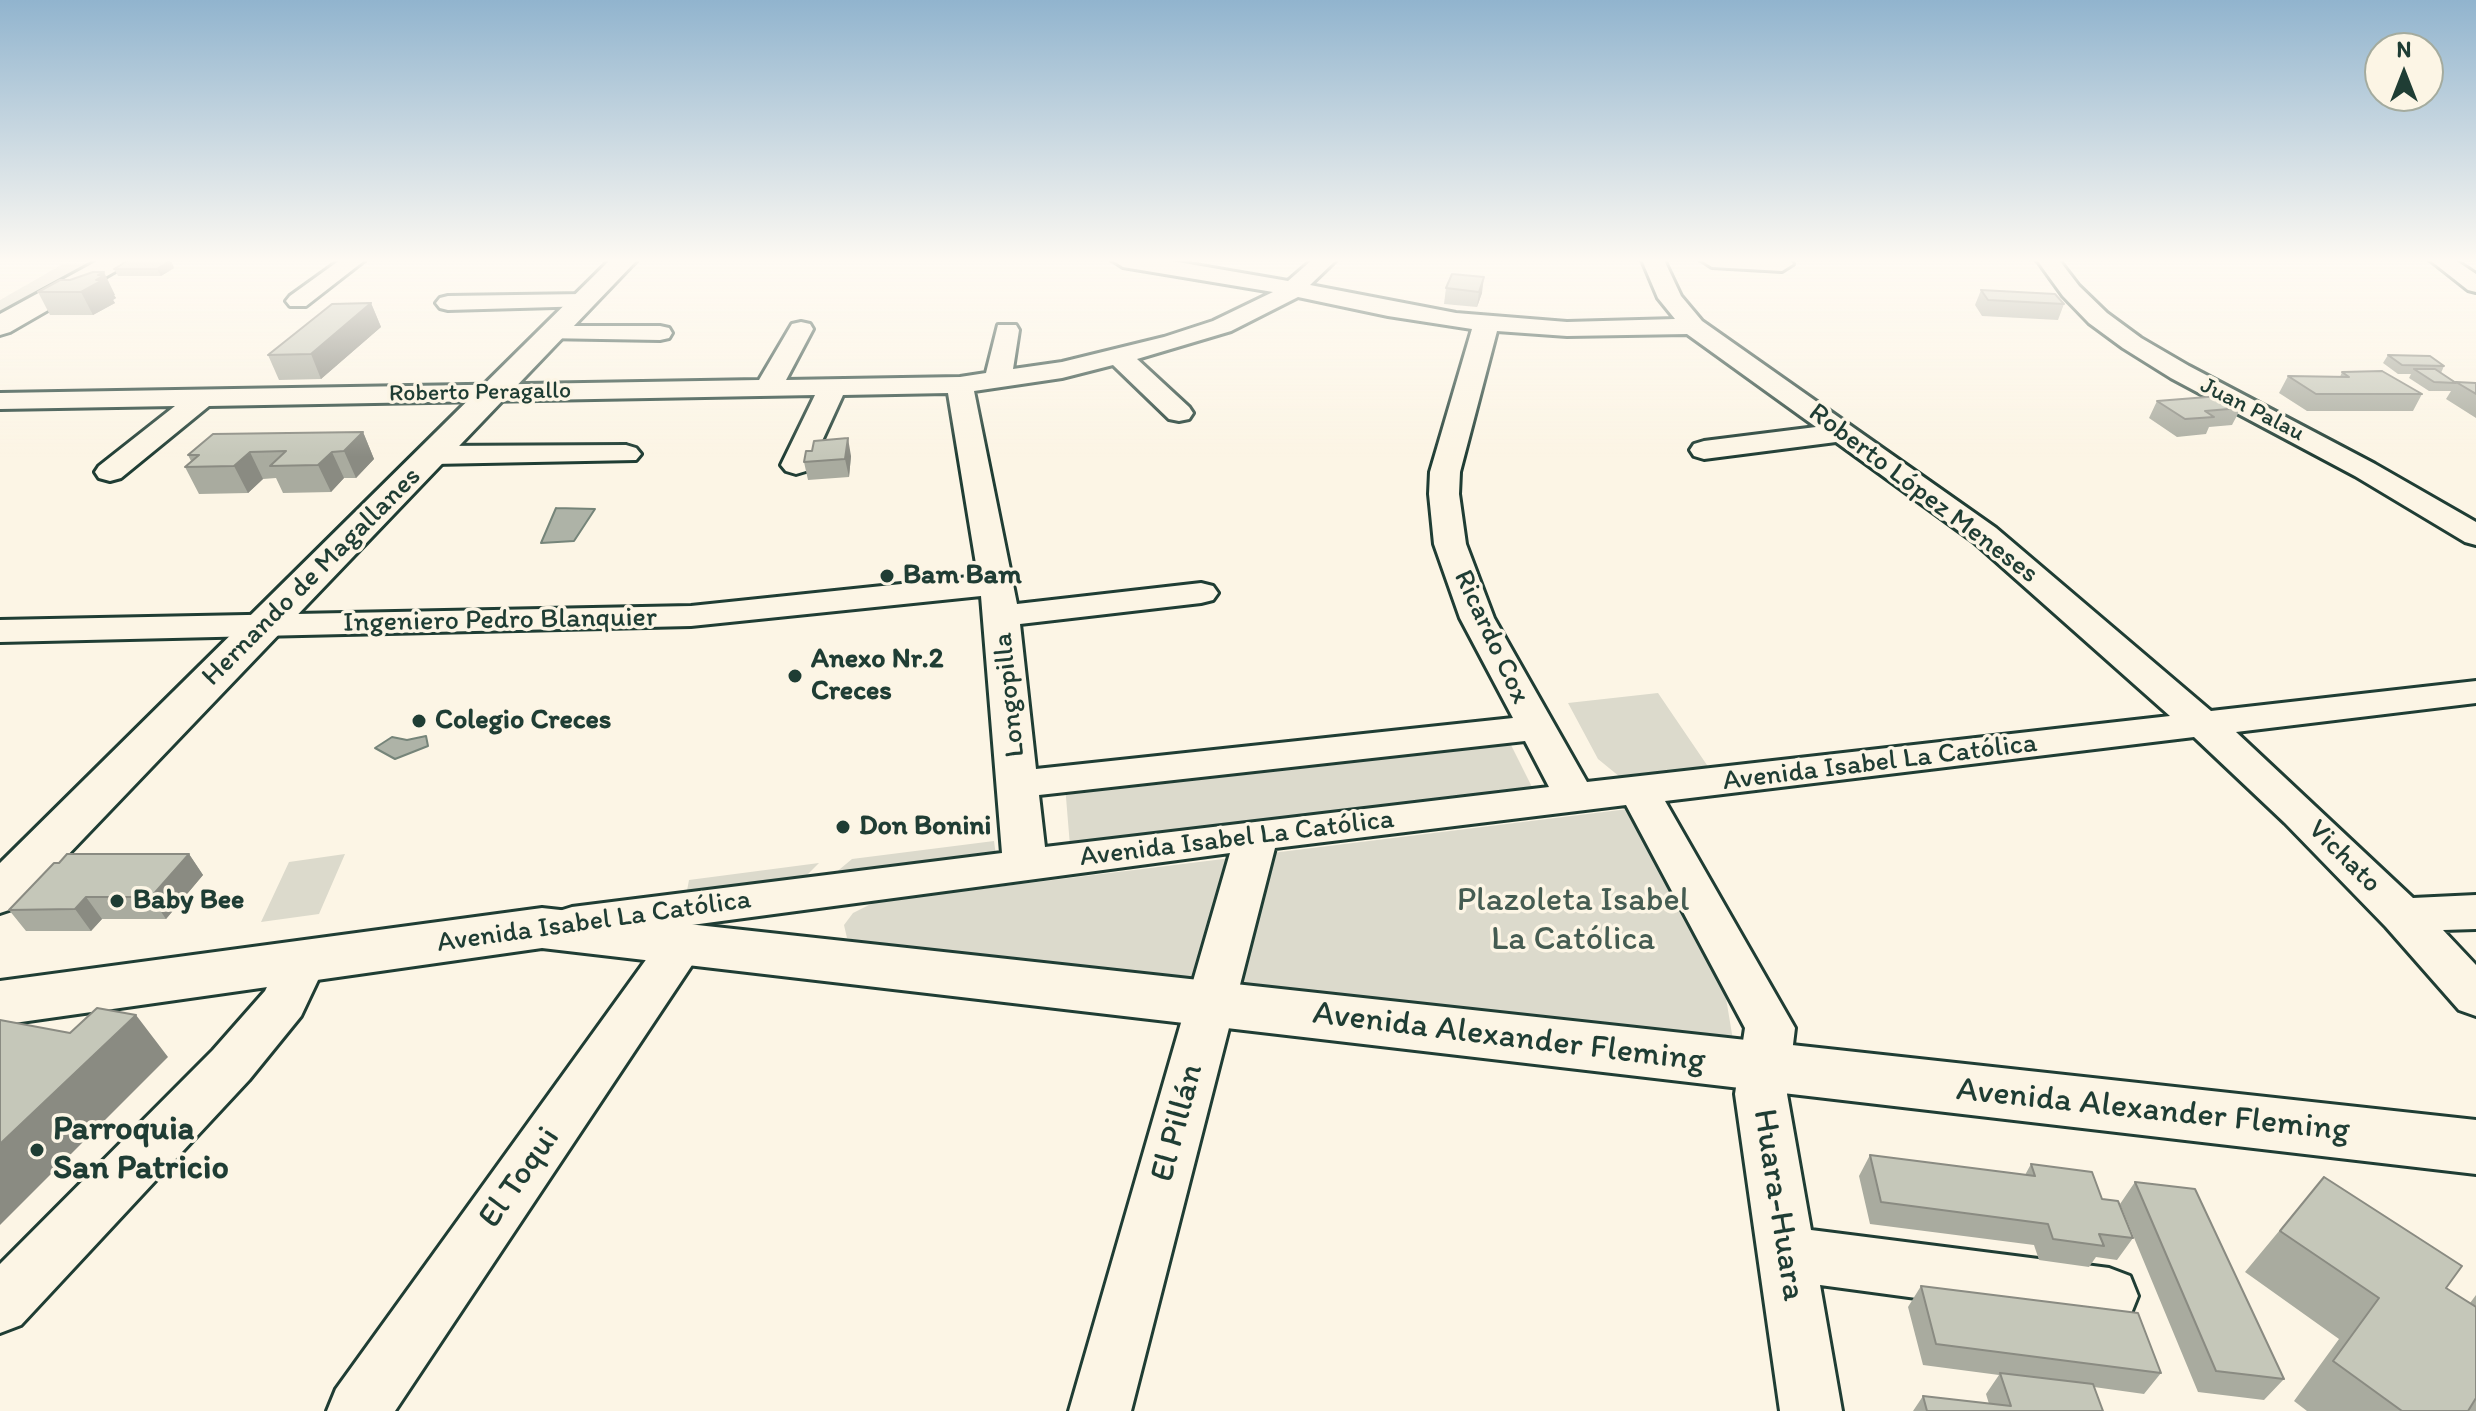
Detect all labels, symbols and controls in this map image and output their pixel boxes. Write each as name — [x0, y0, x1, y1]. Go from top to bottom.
north arrow — [2364, 32, 2444, 112]
text: N — [2397, 36, 2411, 63]
street label: Juan Palau — [2195, 372, 2309, 448]
street label: Roberto Peragallo — [389, 377, 571, 409]
street label: Roberto López Meneses — [1801, 397, 2045, 591]
street label: Hernando de Magallanes — [195, 460, 429, 694]
place label: Bam Bam — [903, 559, 1022, 593]
street label: Ricardo Cox — [1445, 565, 1537, 709]
marker: Bam Bam — [878, 567, 896, 585]
street label: Ingeniero Pedro Blanquier — [343, 601, 657, 641]
street label: Longopilla — [987, 631, 1033, 759]
place label: Anexo Nr.2 Creces — [811, 643, 943, 709]
marker: Anexo Nr.2 Creces — [786, 667, 804, 685]
place label: Colegio Creces — [435, 704, 611, 738]
marker: Colegio Creces — [410, 712, 428, 730]
street label: Avenida Isabel La Católica — [1721, 727, 2039, 799]
street label: Avenida Isabel La Católica — [1078, 803, 1396, 875]
place label: Don Bonini — [859, 810, 991, 844]
street label: Vichato — [2300, 813, 2388, 901]
marker: Don Bonini — [834, 818, 852, 836]
park label: Plazoleta Isabel La Católica — [1457, 881, 1689, 960]
street label: Avenida Isabel La Católica — [435, 883, 753, 961]
place label: Baby Bee — [133, 884, 244, 918]
marker: Baby Bee — [108, 892, 126, 910]
street label: Avenida Alexander Fleming — [1310, 994, 1708, 1082]
street label: El Pillán — [1143, 1060, 1213, 1186]
street label: Avenida Alexander Fleming — [1954, 1070, 2352, 1152]
street label: Huara-Huara — [1743, 1106, 1813, 1304]
place label: Parroquia San Patricio — [53, 1110, 229, 1190]
street label: El Toqui — [471, 1120, 569, 1236]
marker: Parroquia San Patricio — [28, 1141, 46, 1159]

